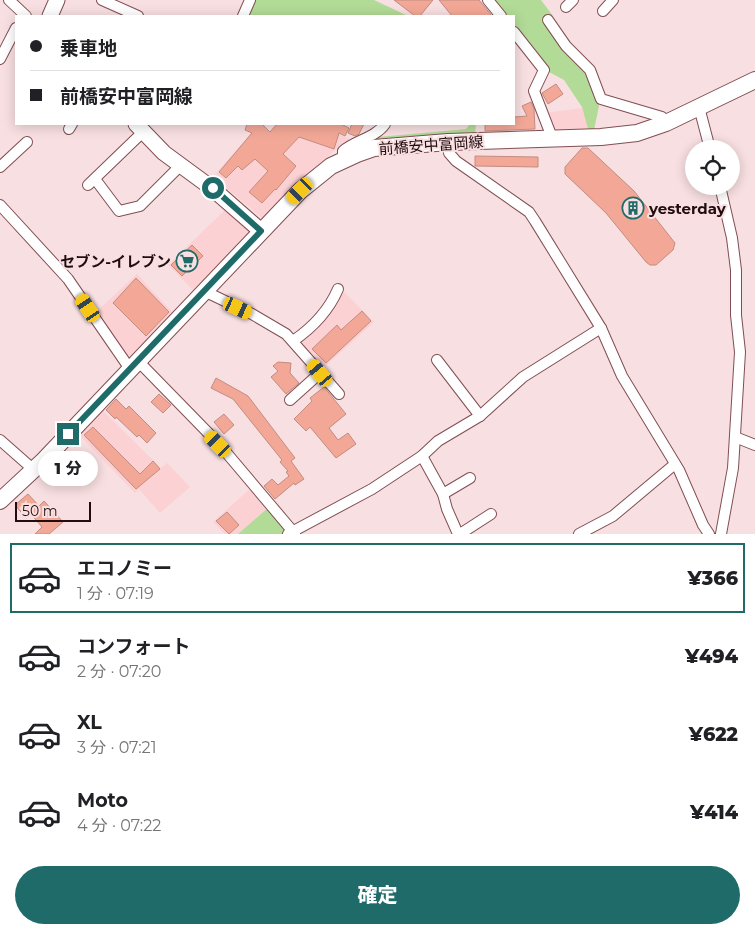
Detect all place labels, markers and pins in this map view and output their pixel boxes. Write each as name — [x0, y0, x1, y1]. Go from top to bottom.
building icon: yesterday — [621, 196, 645, 220]
place label: yesterday — [648, 199, 727, 218]
supermarket icon: セブン-イレブン — [175, 249, 199, 273]
place label: セブン-イレブン — [60, 252, 171, 271]

